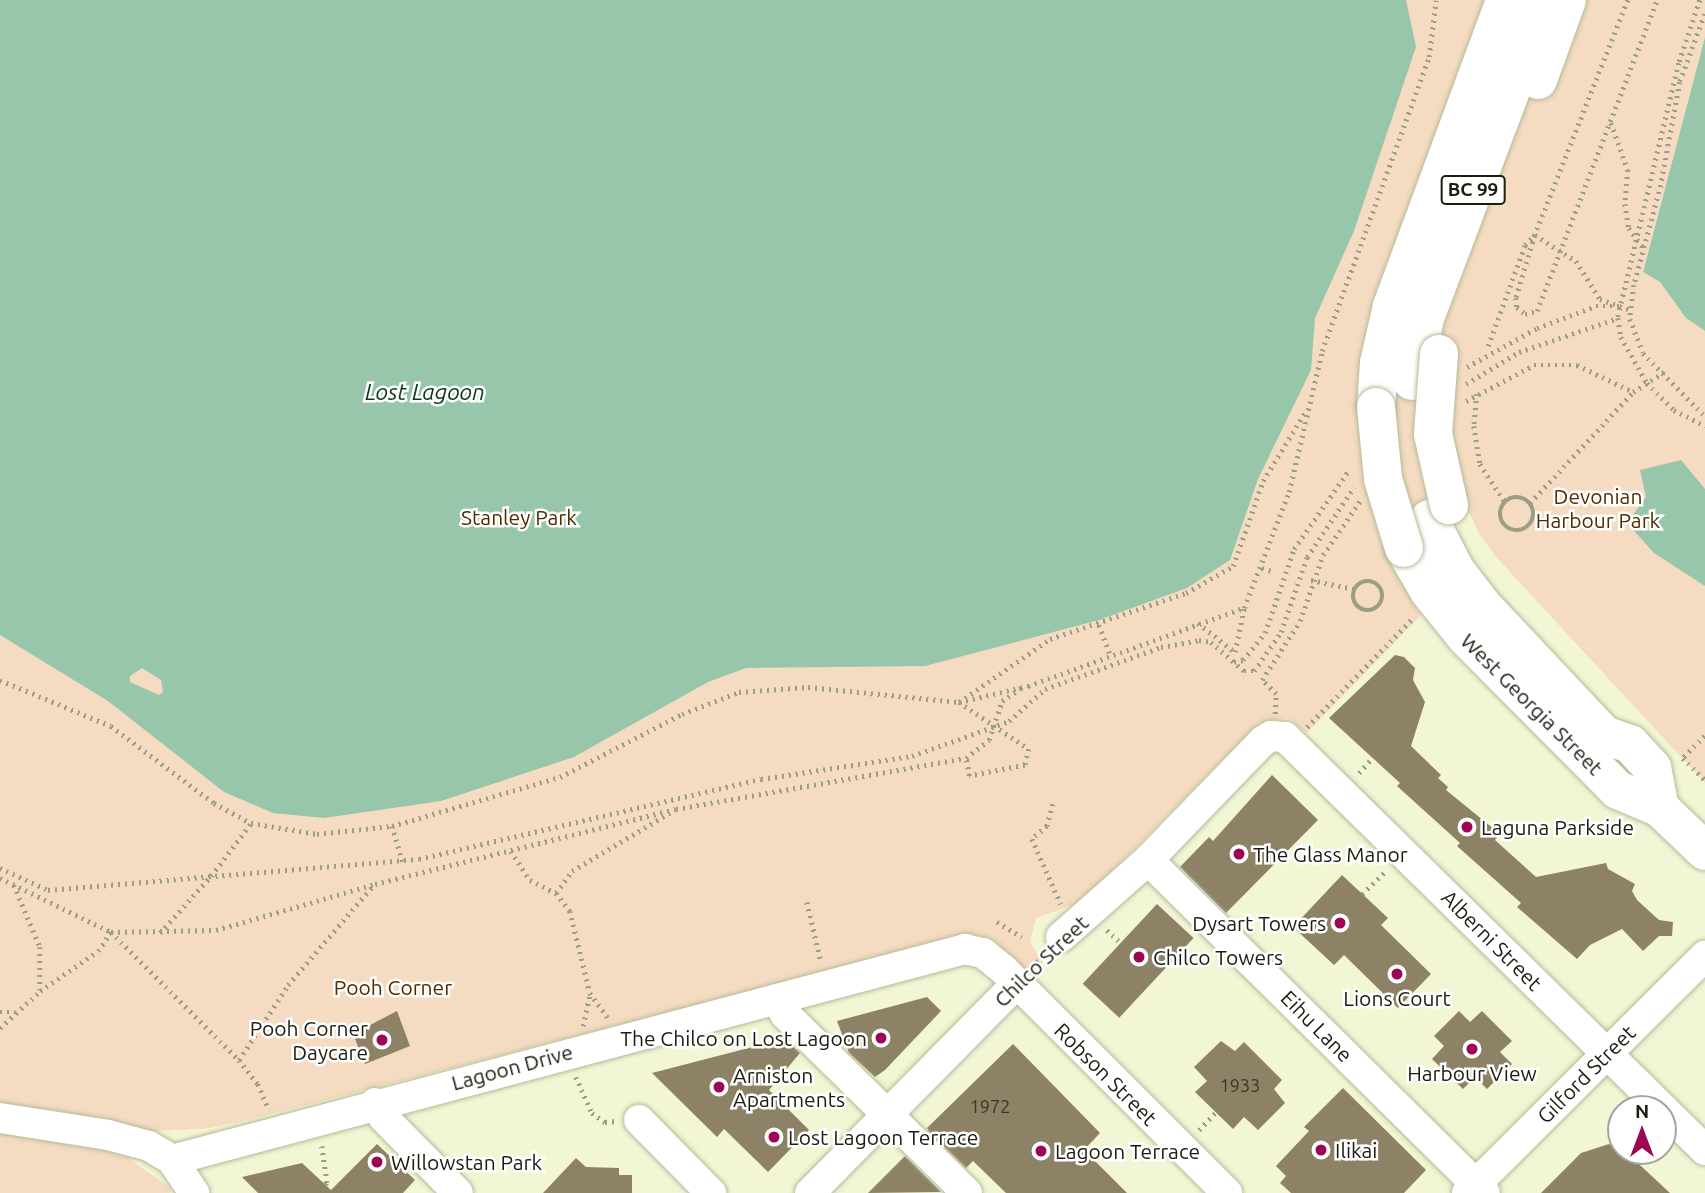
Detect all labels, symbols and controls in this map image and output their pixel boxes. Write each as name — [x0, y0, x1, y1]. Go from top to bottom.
road number: BC 99 — [1440, 174, 1506, 206]
water label: Lost Lagoon — [365, 378, 485, 406]
park label: Devonian Harbour Park — [1536, 483, 1660, 533]
park label: Stanley Park — [461, 504, 577, 530]
street label: West Georgia Street — [1456, 628, 1608, 780]
place label: Laguna Parkside — [1481, 814, 1634, 840]
marker: Laguna Parkside — [1459, 819, 1475, 835]
place label: The Glass Manor — [1253, 841, 1408, 867]
marker: The Glass Manor — [1231, 846, 1247, 862]
street label: Alberni Street — [1437, 885, 1547, 995]
street label: Chilco Street — [989, 910, 1093, 1012]
place label: Dysart Towers — [1192, 910, 1326, 936]
marker: Dysart Towers — [1332, 915, 1348, 931]
place label: Chilco Towers — [1153, 944, 1283, 970]
marker: Chilco Towers — [1131, 949, 1147, 965]
marker: Lions Court — [1389, 966, 1405, 982]
park label: Pooh Corner — [334, 974, 452, 1000]
street label: Eihu Lane — [1276, 985, 1358, 1067]
place label: Lions Court — [1343, 985, 1451, 1011]
place label: Pooh Corner Daycare — [250, 1015, 368, 1065]
street label: Robson Street — [1050, 1018, 1162, 1130]
street label: Gilford Street — [1532, 1020, 1640, 1128]
place label: The Chilco on Lost Lagoon — [620, 1025, 867, 1051]
marker: The Chilco on Lost Lagoon — [873, 1030, 889, 1046]
marker: Pooh Corner Daycare — [374, 1032, 390, 1048]
street label: Lagoon Drive — [449, 1039, 575, 1095]
marker: Harbour View — [1464, 1041, 1480, 1057]
place label: Harbour View — [1407, 1060, 1537, 1086]
place label: Arniston Apartments — [733, 1062, 845, 1112]
house number: 1933 — [1220, 1074, 1260, 1096]
marker: Arniston Apartments — [711, 1079, 727, 1095]
house number: 1972 — [970, 1095, 1010, 1117]
north arrow — [1607, 1095, 1677, 1165]
text: N — [1635, 1100, 1649, 1122]
place label: Lost Lagoon Terrace — [788, 1124, 978, 1150]
marker: Lost Lagoon Terrace — [766, 1129, 782, 1145]
place label: Ilikai — [1335, 1137, 1377, 1163]
place label: Lagoon Terrace — [1055, 1138, 1200, 1164]
marker: Ilikai — [1313, 1142, 1329, 1158]
marker: Lagoon Terrace — [1033, 1143, 1049, 1159]
place label: Willowstan Park — [391, 1149, 542, 1175]
marker: Willowstan Park — [369, 1154, 385, 1170]

